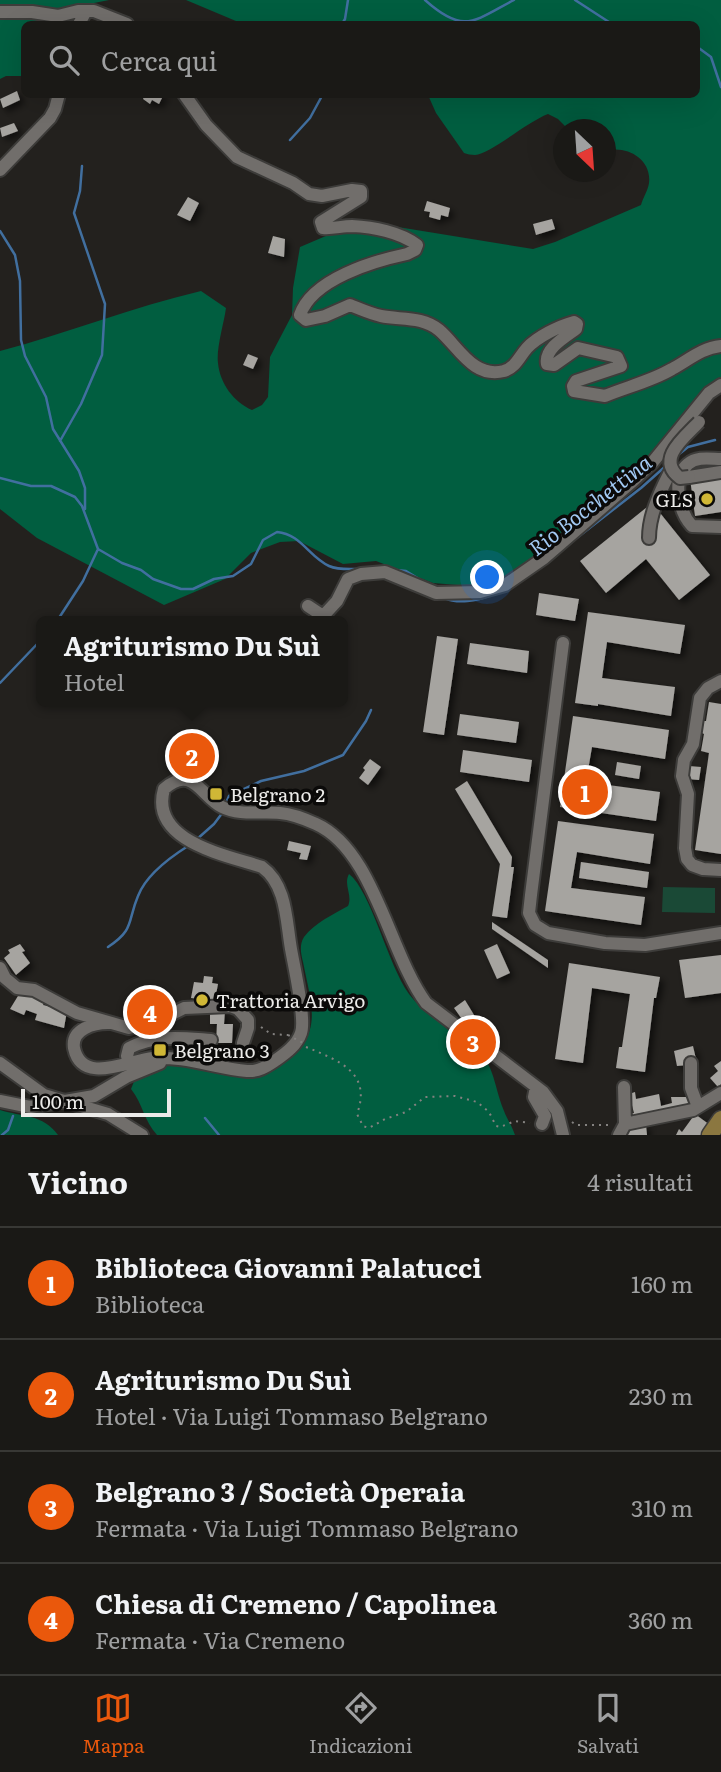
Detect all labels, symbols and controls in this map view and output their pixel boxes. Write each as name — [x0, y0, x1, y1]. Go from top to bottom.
search box — [21, 21, 700, 98]
text: Cerca qui — [101, 40, 217, 79]
icon: search — [45, 41, 83, 79]
north arrow — [553, 119, 616, 182]
water label: Rio Bocchettina — [521, 446, 657, 562]
place label: GLS — [655, 485, 693, 513]
marker: GLS — [699, 491, 715, 507]
your location — [470, 560, 504, 594]
popup — [36, 616, 348, 707]
text: Agriturismo Du Suì — [64, 625, 320, 664]
text: Hotel — [64, 664, 124, 698]
pin: 2 — [169, 730, 215, 782]
pin: 1 — [562, 766, 608, 818]
place label: Belgrano 2 — [230, 780, 325, 808]
marker: Belgrano 2 — [208, 786, 224, 802]
pin: 4 — [127, 986, 173, 1038]
place label: Trattoria Arvigo — [216, 986, 365, 1014]
marker: Trattoria Arvigo — [194, 992, 210, 1008]
pin: 3 — [450, 1016, 496, 1068]
place label: Belgrano 3 — [174, 1036, 270, 1064]
marker: Belgrano 3 — [152, 1042, 168, 1058]
scale bar — [21, 1086, 172, 1118]
text: 100 m — [32, 1087, 84, 1115]
text: Vicino — [28, 1159, 128, 1203]
text: 4 risultati — [587, 1164, 693, 1198]
text: Biblioteca Giovanni Palatucci — [95, 1247, 482, 1286]
text: 1 — [46, 1266, 56, 1300]
text: 160 m — [631, 1266, 693, 1300]
text: Biblioteca — [95, 1286, 204, 1320]
text: Agriturismo Du Suì — [95, 1359, 352, 1398]
text: 2 — [45, 1378, 57, 1412]
text: 230 m — [629, 1378, 693, 1412]
text: Hotel · Via Luigi Tommaso Belgrano — [95, 1398, 488, 1432]
text: Belgrano 3 / Società Operaia — [95, 1471, 465, 1510]
text: 3 — [45, 1490, 57, 1524]
text: 310 m — [631, 1490, 693, 1524]
text: Fermata · Via Luigi Tommaso Belgrano — [95, 1510, 519, 1544]
text: Chiesa di Cremeno / Capolinea — [95, 1583, 497, 1622]
text: 4 — [44, 1602, 58, 1636]
text: 360 m — [628, 1602, 693, 1636]
text: Fermata · Via Cremeno — [95, 1622, 345, 1656]
tab: Mappa — [82, 1689, 145, 1759]
tab: Indicazioni — [309, 1689, 412, 1759]
tab: Salvati — [577, 1689, 639, 1759]

